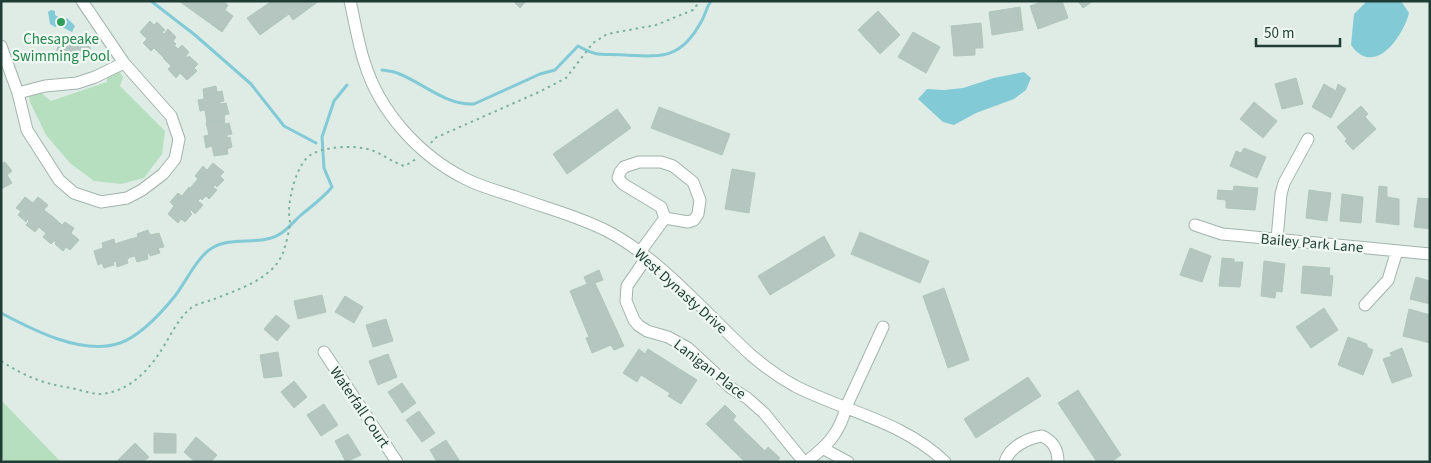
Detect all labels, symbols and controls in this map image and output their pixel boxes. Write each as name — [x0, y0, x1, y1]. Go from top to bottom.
scale bar — [1256, 15, 1340, 47]
marker: Chesapeake Swimming Pool — [55, 16, 67, 28]
text: 50 m — [1264, 23, 1294, 44]
place label: Chesapeake Swimming Pool — [12, 29, 110, 67]
street label: Bailey Park Lane — [1260, 229, 1364, 258]
street label: West Dynasty Drive — [629, 244, 732, 339]
street label: Lanigan Place — [669, 334, 750, 404]
street label: Waterfall Court — [325, 363, 395, 452]

